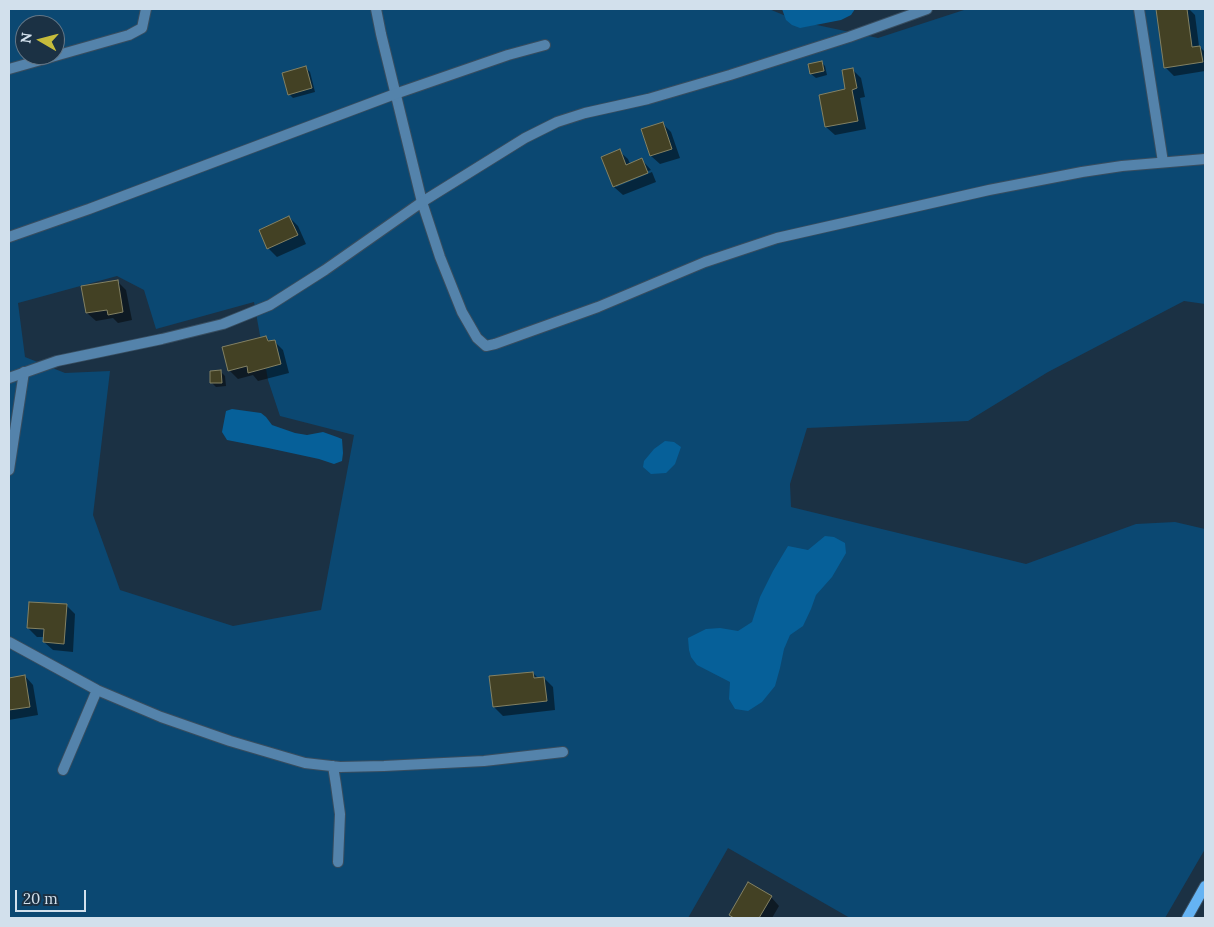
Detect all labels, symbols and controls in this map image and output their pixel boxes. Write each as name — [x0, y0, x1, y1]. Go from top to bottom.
north arrow — [15, 15, 65, 65]
text: N — [16, 31, 36, 45]
scale bar — [18, 880, 89, 912]
text: 20 m — [23, 889, 58, 908]

